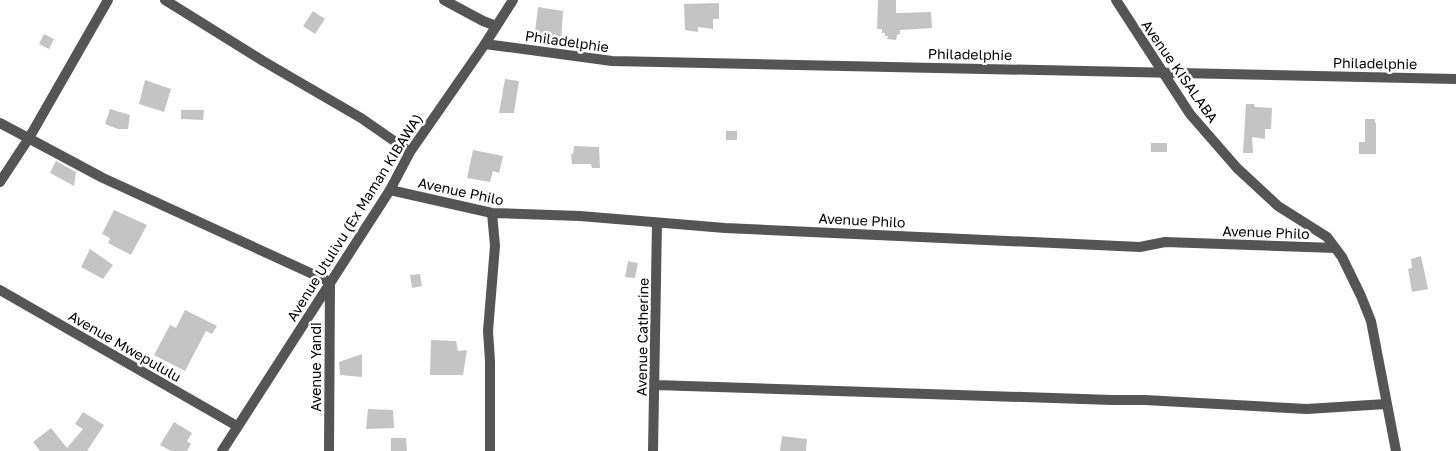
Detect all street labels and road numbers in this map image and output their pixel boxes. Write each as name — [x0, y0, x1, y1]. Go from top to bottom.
street label: Avenue KISALABA — [1138, 16, 1222, 126]
street label: Philadelphie — [524, 27, 610, 55]
street label: Philadelphie — [928, 45, 1012, 63]
street label: Philadelphie — [1333, 54, 1417, 72]
street label: Avenue Utulivu (Ex Maman KIBAWA) — [283, 110, 425, 324]
street label: Avenue Philo — [417, 174, 505, 208]
street label: Avenue Philo — [818, 209, 906, 231]
street label: Avenue Philo — [1222, 222, 1310, 242]
street label: Avenue Catherine — [632, 278, 652, 396]
street label: Avenue Mwepululu — [66, 307, 184, 385]
street label: Avenue Yandi — [307, 322, 324, 412]

